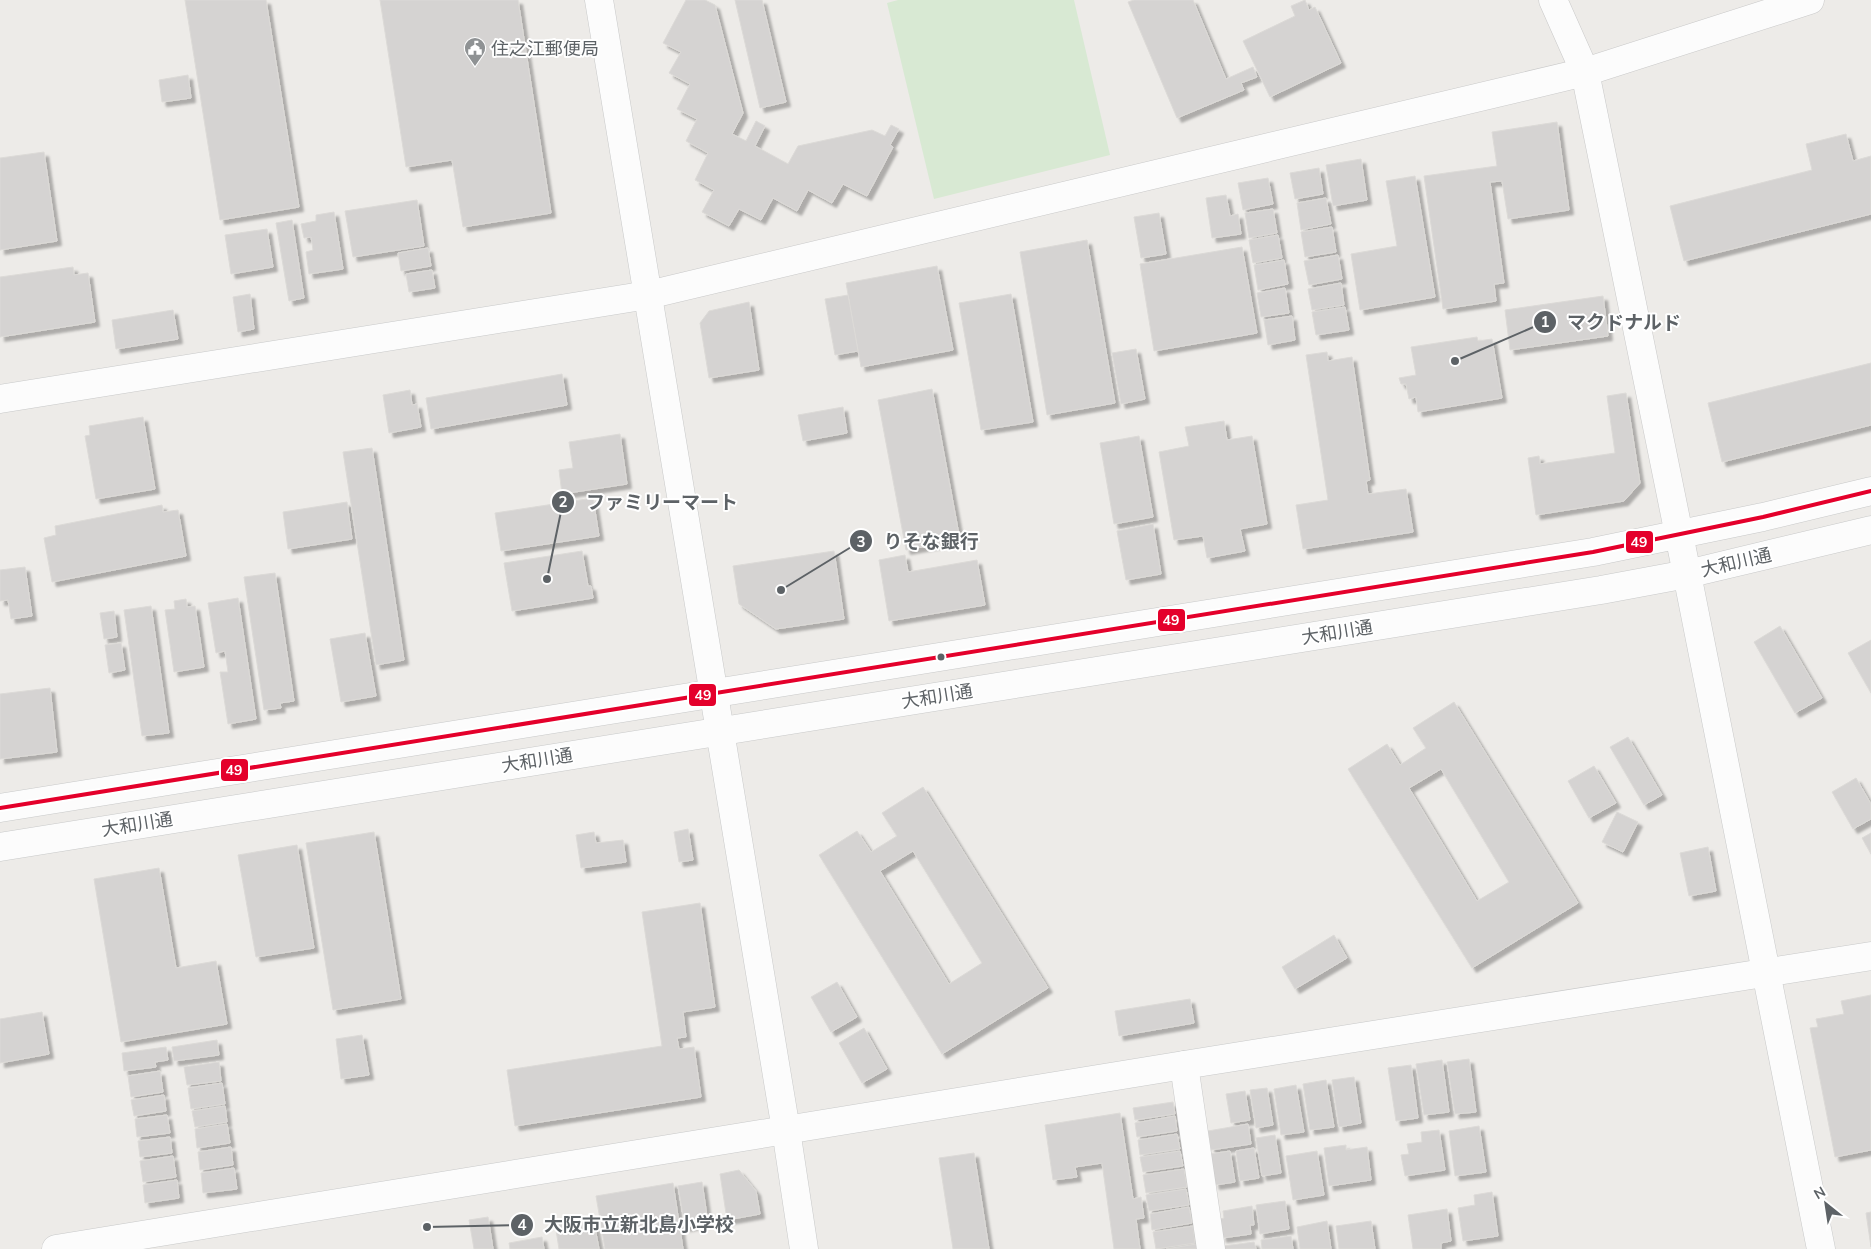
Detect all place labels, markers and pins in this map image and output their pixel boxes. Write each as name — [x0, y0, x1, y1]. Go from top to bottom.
public building icon: 住之江郵便局 — [463, 36, 487, 67]
place label: 住之江郵便局 — [491, 37, 599, 60]
callout: マクドナルド — [1532, 305, 1691, 339]
callout: ファミリーマート — [551, 485, 748, 519]
callout: りそな銀行 — [849, 524, 989, 558]
unlabelled marker — [936, 652, 946, 662]
callout: 大阪市立新北島小学校 — [509, 1208, 744, 1242]

